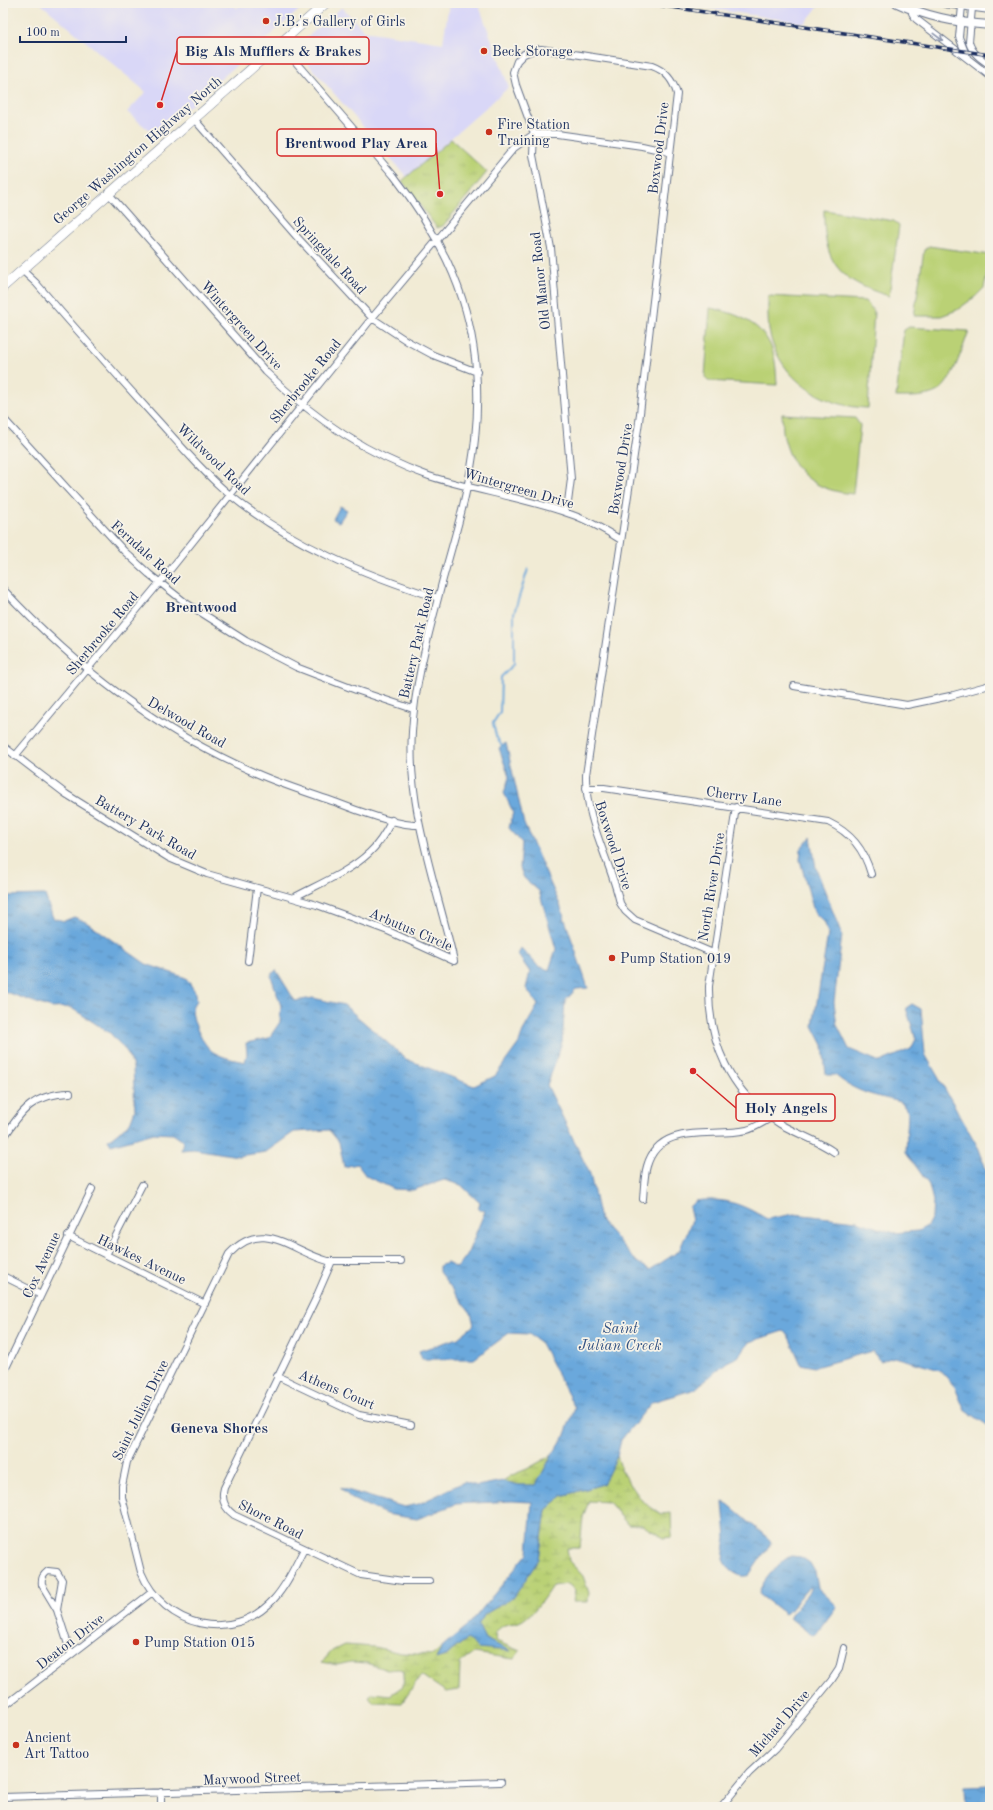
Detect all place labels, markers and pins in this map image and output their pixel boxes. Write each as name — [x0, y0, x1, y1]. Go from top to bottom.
place label: J.B.'s Gallery of Girls — [274, 15, 405, 29]
marker: J.B.'s Gallery of Girls — [261, 16, 271, 26]
callout: Big Als Mufflers & Brakes — [177, 37, 369, 64]
place label: Beck Storage — [492, 45, 573, 59]
marker: Beck Storage — [479, 46, 489, 56]
place label: Fire Station Training — [497, 118, 570, 148]
marker: Fire Station Training — [484, 127, 494, 137]
callout: Brentwood Play Area — [277, 129, 436, 156]
place label: Pump Station 019 — [620, 952, 731, 966]
marker: Pump Station 019 — [607, 953, 617, 963]
callout: Holy Angels — [736, 1094, 835, 1121]
place label: Pump Station 015 — [144, 1636, 255, 1650]
marker: Pump Station 015 — [131, 1637, 141, 1647]
place label: Ancient Art Tattoo — [24, 1731, 89, 1761]
marker: Ancient Art Tattoo — [11, 1740, 21, 1750]

